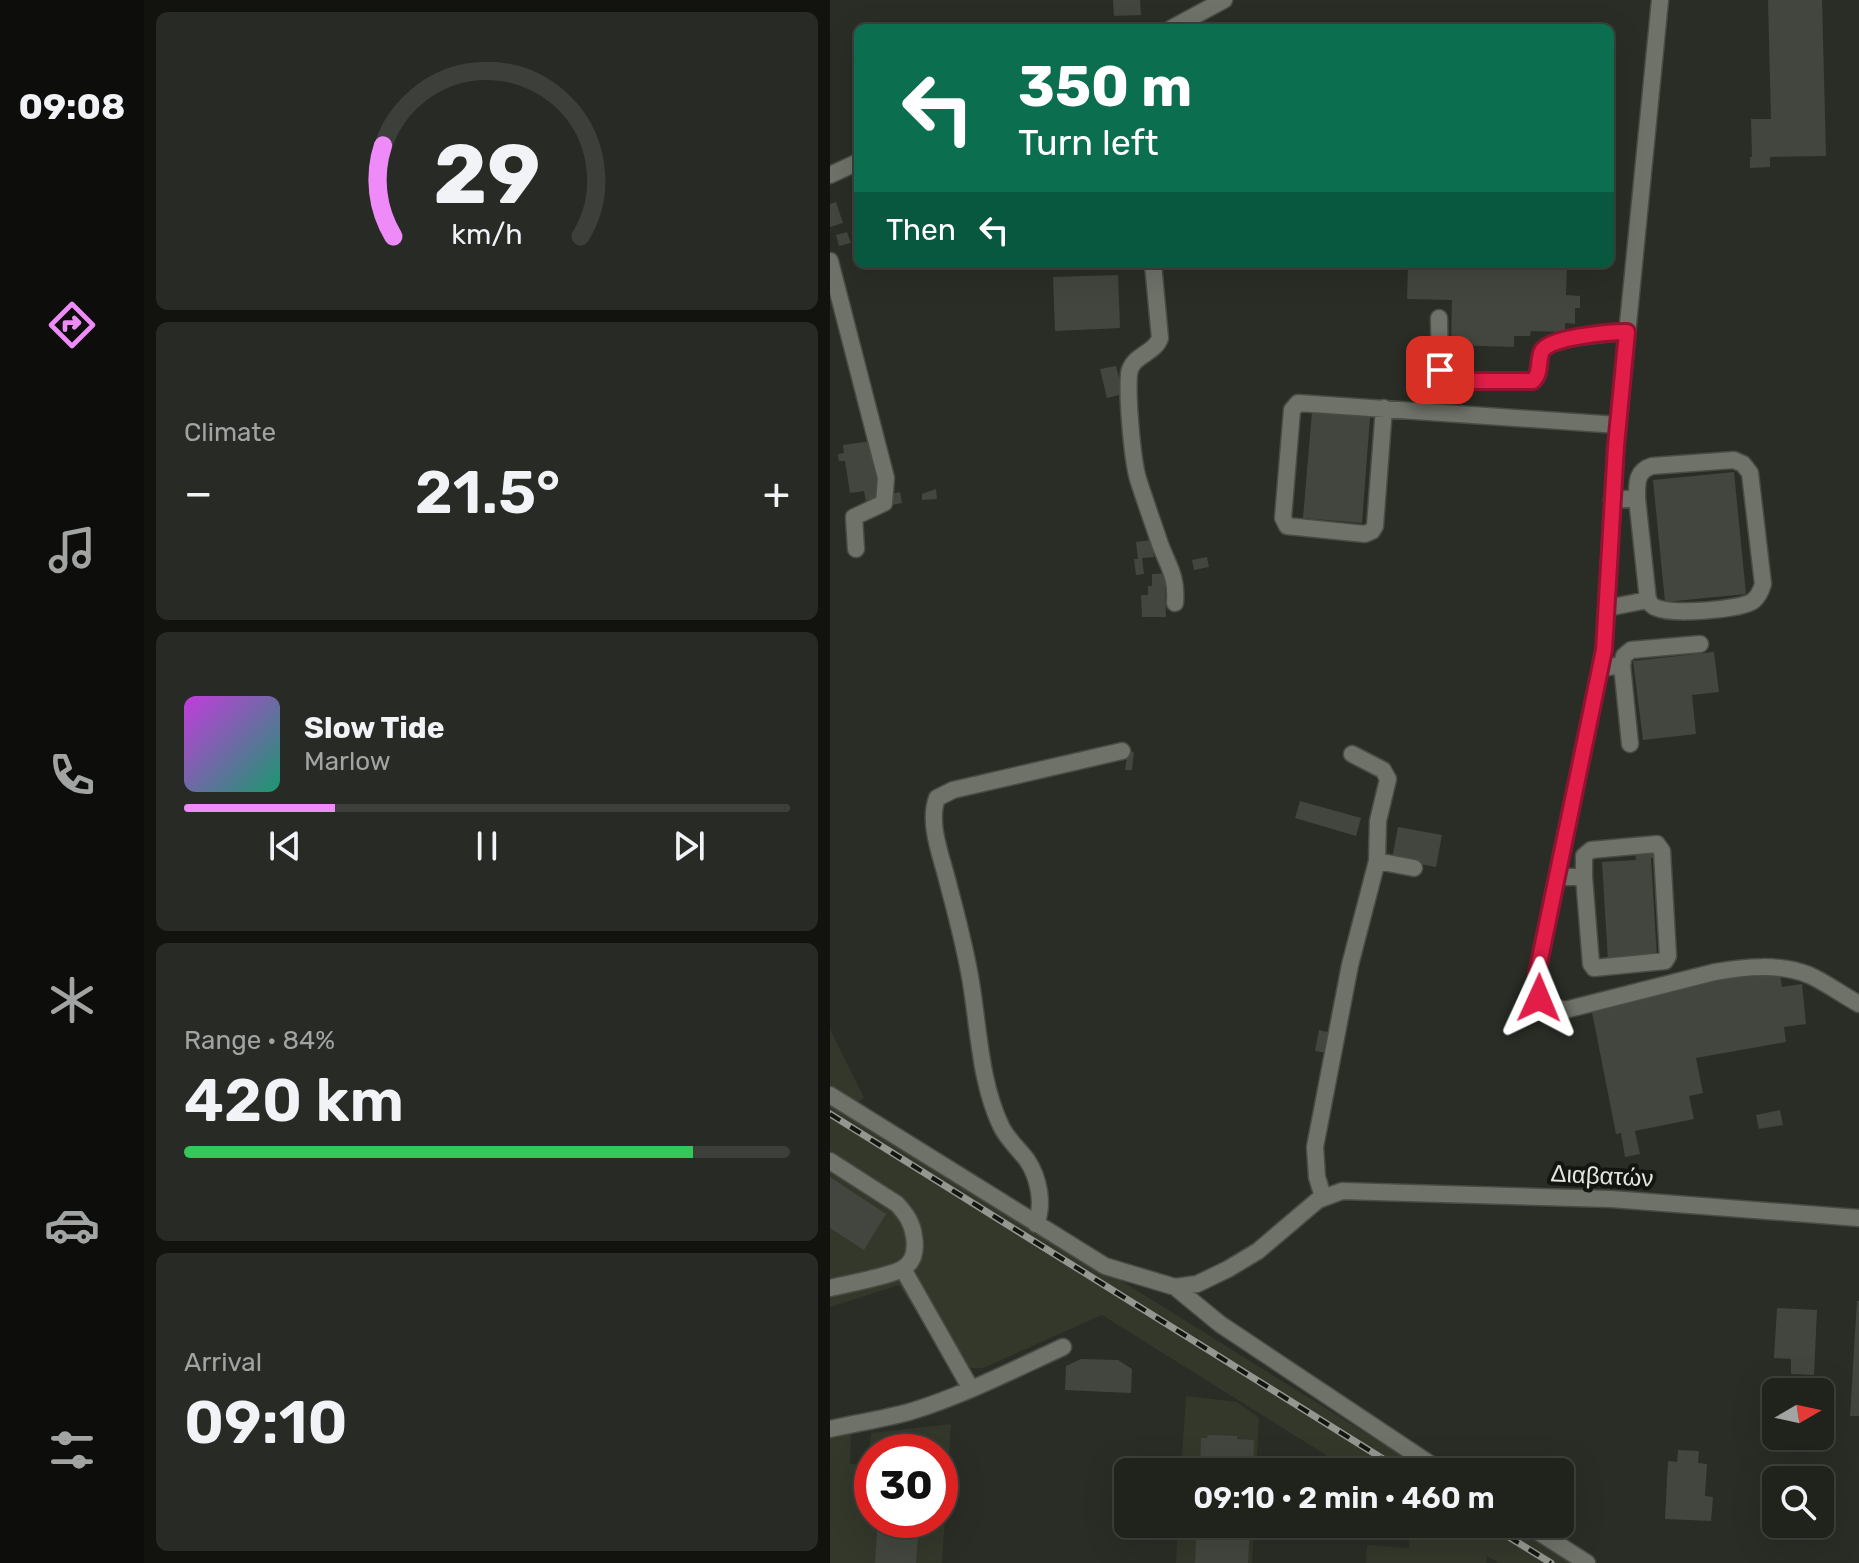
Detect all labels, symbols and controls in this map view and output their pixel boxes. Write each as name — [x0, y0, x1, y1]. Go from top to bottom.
text: 350 m — [1018, 54, 1192, 120]
icon: left — [886, 56, 990, 160]
text: 09:08 — [19, 85, 125, 128]
text: Turn left — [1018, 121, 1159, 164]
text: 29 — [433, 125, 541, 224]
icon: left — [972, 208, 1016, 252]
text: Then — [886, 212, 956, 248]
text: km/h — [451, 217, 523, 251]
icon: directions — [44, 297, 100, 353]
pin — [1406, 336, 1474, 404]
icon: arrive — [1418, 348, 1462, 392]
text: Climate — [184, 417, 276, 448]
text: 21.5° — [415, 457, 560, 528]
text: − — [184, 467, 213, 519]
text: + — [763, 467, 790, 519]
icon: music — [44, 522, 100, 578]
text: Slow Tide — [304, 710, 444, 746]
text: Marlow — [304, 746, 391, 777]
icon: phone — [44, 747, 100, 803]
icon: previous — [263, 824, 307, 868]
icon: pause — [465, 824, 509, 868]
icon: next — [667, 824, 711, 868]
position arrow — [1497, 956, 1581, 1040]
icon: climate — [44, 972, 100, 1028]
text: Range · 84% — [184, 1025, 335, 1056]
text: 420 km — [184, 1065, 404, 1136]
street label: Διαβατών — [1550, 1159, 1654, 1193]
icon: car — [44, 1197, 100, 1253]
text: Arrival — [184, 1347, 262, 1378]
north arrow — [1762, 1378, 1834, 1450]
map controls — [1762, 1378, 1834, 1538]
text: 09:10 — [184, 1387, 348, 1458]
icon: filters — [44, 1422, 100, 1478]
speed limit sign: 30 — [854, 1434, 958, 1538]
button: search — [1762, 1466, 1834, 1538]
text: 09:10 · 2 min · 460 m — [1193, 1480, 1495, 1516]

